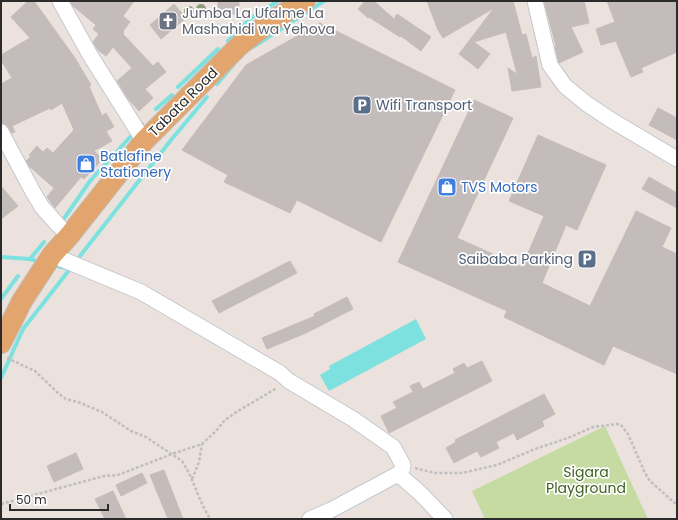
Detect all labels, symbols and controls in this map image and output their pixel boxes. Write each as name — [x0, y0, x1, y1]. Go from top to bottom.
place label: Jumba La Ufalme La Mashahidi wa Yehova — [182, 3, 335, 39]
church icon: Jumba La Ufalme La Mashahidi wa Yehova — [157, 10, 179, 32]
street label: Tabata Road — [144, 63, 222, 141]
parking icon: Wifi Transport — [351, 94, 373, 116]
place label: Wifi Transport — [376, 95, 472, 115]
place label: Batlafine Stationery — [100, 146, 171, 182]
shop icon: Batlafine Stationery — [75, 153, 97, 175]
shop icon: TVS Motors — [436, 176, 458, 198]
place label: TVS Motors — [461, 177, 538, 197]
parking icon: Saibaba Parking — [576, 248, 598, 270]
place label: Saibaba Parking — [458, 249, 573, 269]
park label: Sigara Playground — [546, 462, 626, 498]
scale bar — [10, 486, 108, 512]
text: 50 m — [16, 491, 47, 508]

